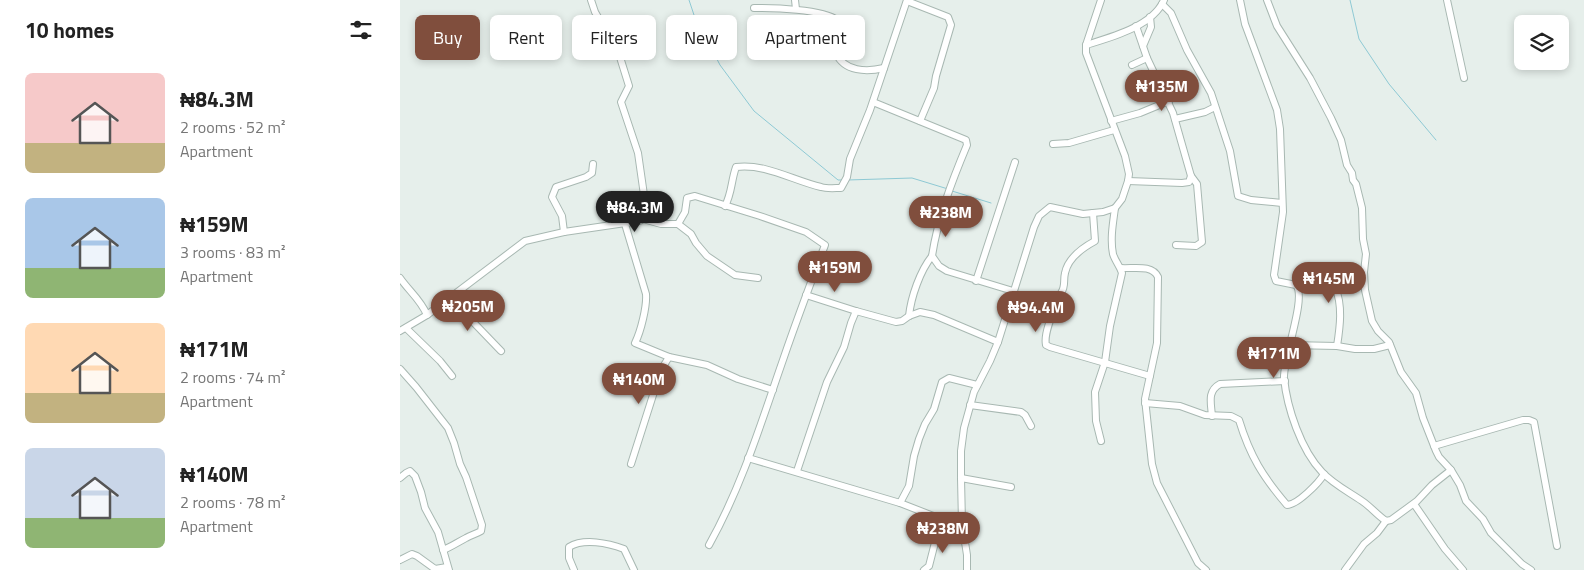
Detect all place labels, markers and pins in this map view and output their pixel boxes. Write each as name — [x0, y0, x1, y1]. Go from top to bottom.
pin: ₦135M — [1127, 70, 1197, 112]
pin: ₦84.3M — [594, 190, 676, 233]
pin: ₦238M — [911, 196, 981, 238]
pin: ₦159M — [800, 250, 870, 293]
pin: ₦145M — [1294, 262, 1364, 304]
pin: ₦205M — [433, 290, 503, 332]
pin: ₦94.4M — [995, 290, 1077, 333]
pin: ₦171M — [1239, 336, 1309, 379]
pin: ₦140M — [604, 362, 674, 405]
pin: ₦238M — [908, 512, 978, 554]

